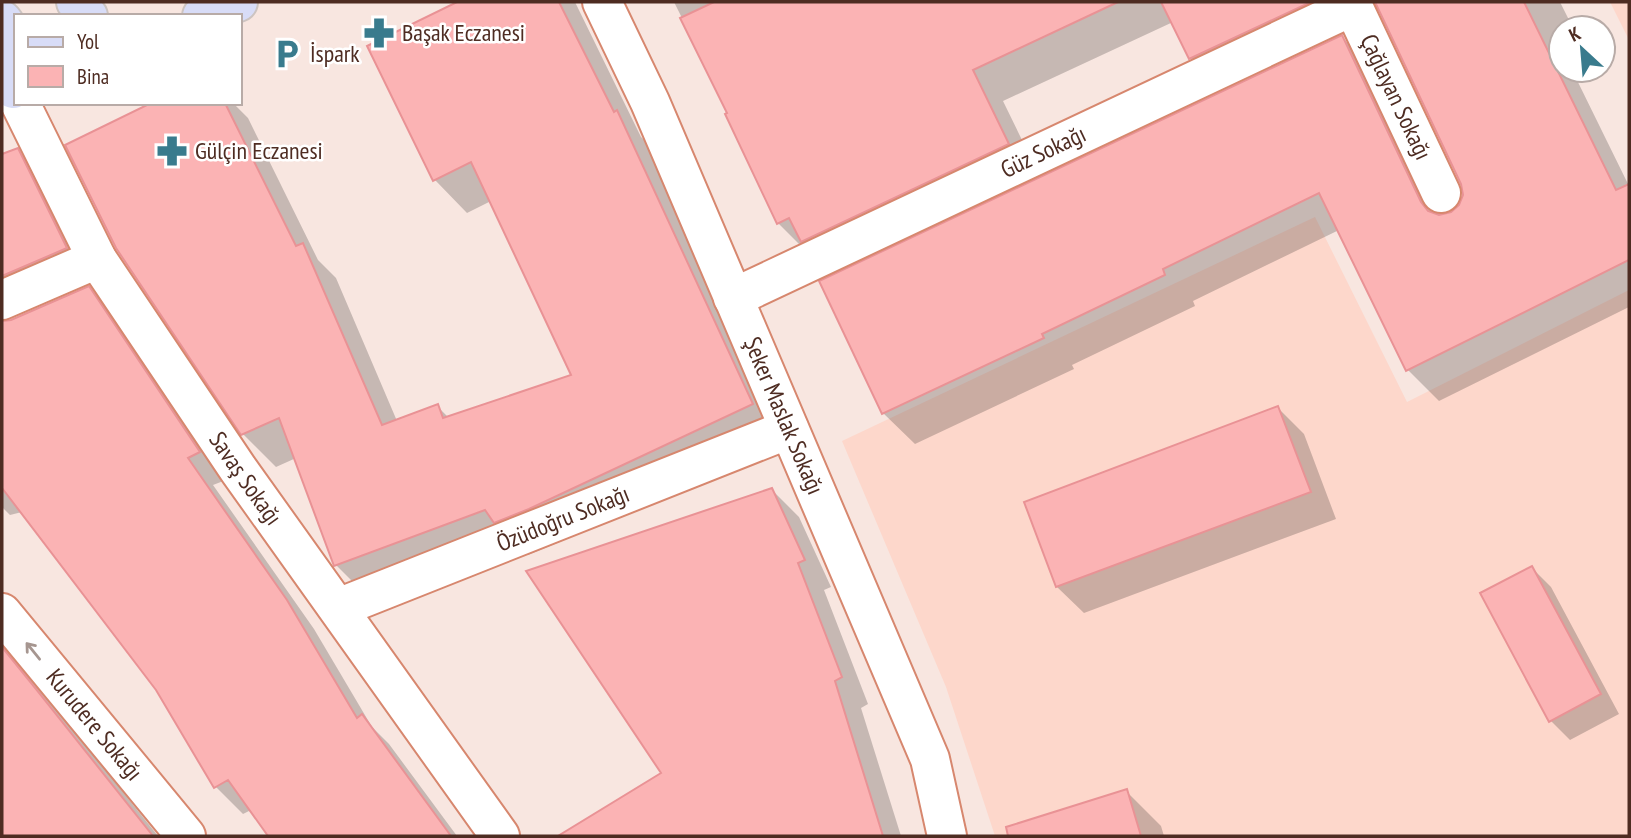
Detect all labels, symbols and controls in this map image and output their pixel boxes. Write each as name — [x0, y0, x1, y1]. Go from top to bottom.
legend — [14, 14, 242, 105]
north arrow — [1547, 14, 1617, 84]
pharmacy icon: Başak Eczanesi — [362, 16, 396, 50]
place label: Başak Eczanesi — [402, 17, 525, 48]
text: K — [1565, 21, 1584, 47]
text: Yol — [77, 28, 99, 55]
street label: Çağlayan Sokağı — [1353, 29, 1439, 165]
parking icon: İspark — [270, 37, 304, 71]
place label: İspark — [310, 38, 360, 69]
text: Bina — [77, 63, 109, 90]
street label: Güz Sokağı — [996, 118, 1091, 185]
pharmacy icon: Gülçin Eczanesi — [155, 134, 189, 168]
place label: Gülçin Eczanesi — [195, 135, 323, 166]
street label: Şeker Maslak Sokağı — [737, 332, 831, 499]
street label: Savaş Sokağı — [202, 426, 289, 531]
street label: Özüdoğru Sokağı — [492, 478, 634, 559]
one-way arrow — [26, 643, 41, 661]
street label: Kurudere Sokağı — [39, 662, 150, 787]

